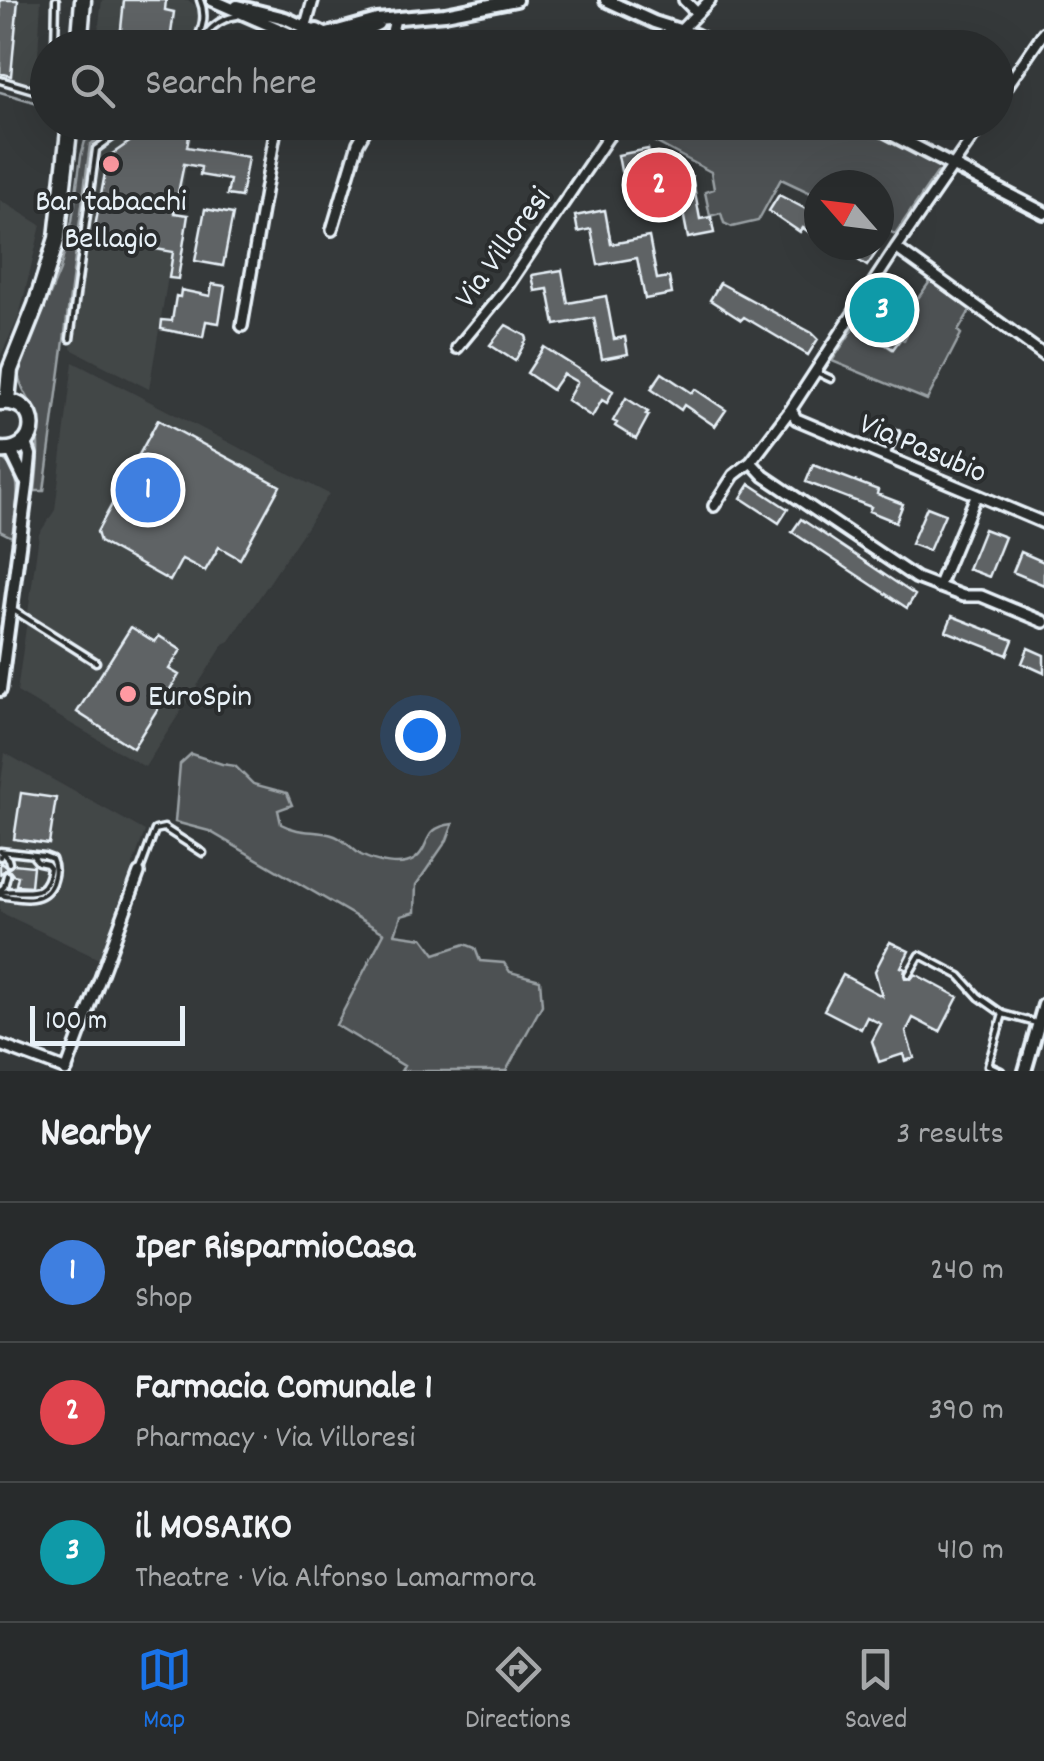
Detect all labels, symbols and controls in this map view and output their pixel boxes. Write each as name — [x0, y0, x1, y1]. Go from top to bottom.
search box — [30, 30, 1014, 140]
icon: search — [65, 58, 120, 113]
text: Search here — [145, 58, 317, 113]
pin: 2 — [626, 148, 692, 222]
marker: Bar tabacchi Bellagio — [100, 153, 122, 175]
north arrow — [804, 170, 894, 260]
street label: Via Villoresi — [445, 179, 565, 319]
place label: Bar tabacchi Bellagio — [35, 181, 187, 264]
pin: 3 — [850, 272, 914, 348]
street label: Via Pasubio — [851, 403, 993, 498]
pin: 1 — [116, 452, 180, 528]
place label: EuroSpin — [148, 676, 252, 722]
marker: EuroSpin — [117, 683, 139, 705]
your location — [395, 710, 446, 761]
scale bar — [30, 1001, 185, 1046]
text: 100 m — [45, 1003, 107, 1043]
text: Nearby — [40, 1106, 150, 1166]
text: 3 results — [896, 1113, 1004, 1159]
text: Iper RisparmioCasa — [135, 1222, 415, 1277]
text: 1 — [69, 1249, 76, 1295]
text: 240 m — [930, 1249, 1004, 1295]
text: Shop — [135, 1277, 193, 1323]
text: Farmacia Comunale 1 — [135, 1362, 433, 1417]
text: 2 — [66, 1389, 79, 1435]
text: 390 m — [928, 1389, 1004, 1435]
text: Pharmacy · Via Villoresi — [135, 1417, 415, 1463]
text: il MOSAIKO — [135, 1502, 292, 1557]
text: 3 — [65, 1529, 80, 1575]
text: 410 m — [937, 1529, 1004, 1575]
text: Theatre · Via Alfonso Lamarmora — [135, 1557, 535, 1603]
tab: Map — [137, 1642, 192, 1742]
tab: Directions — [465, 1642, 571, 1742]
tab: Saved — [845, 1642, 907, 1742]

